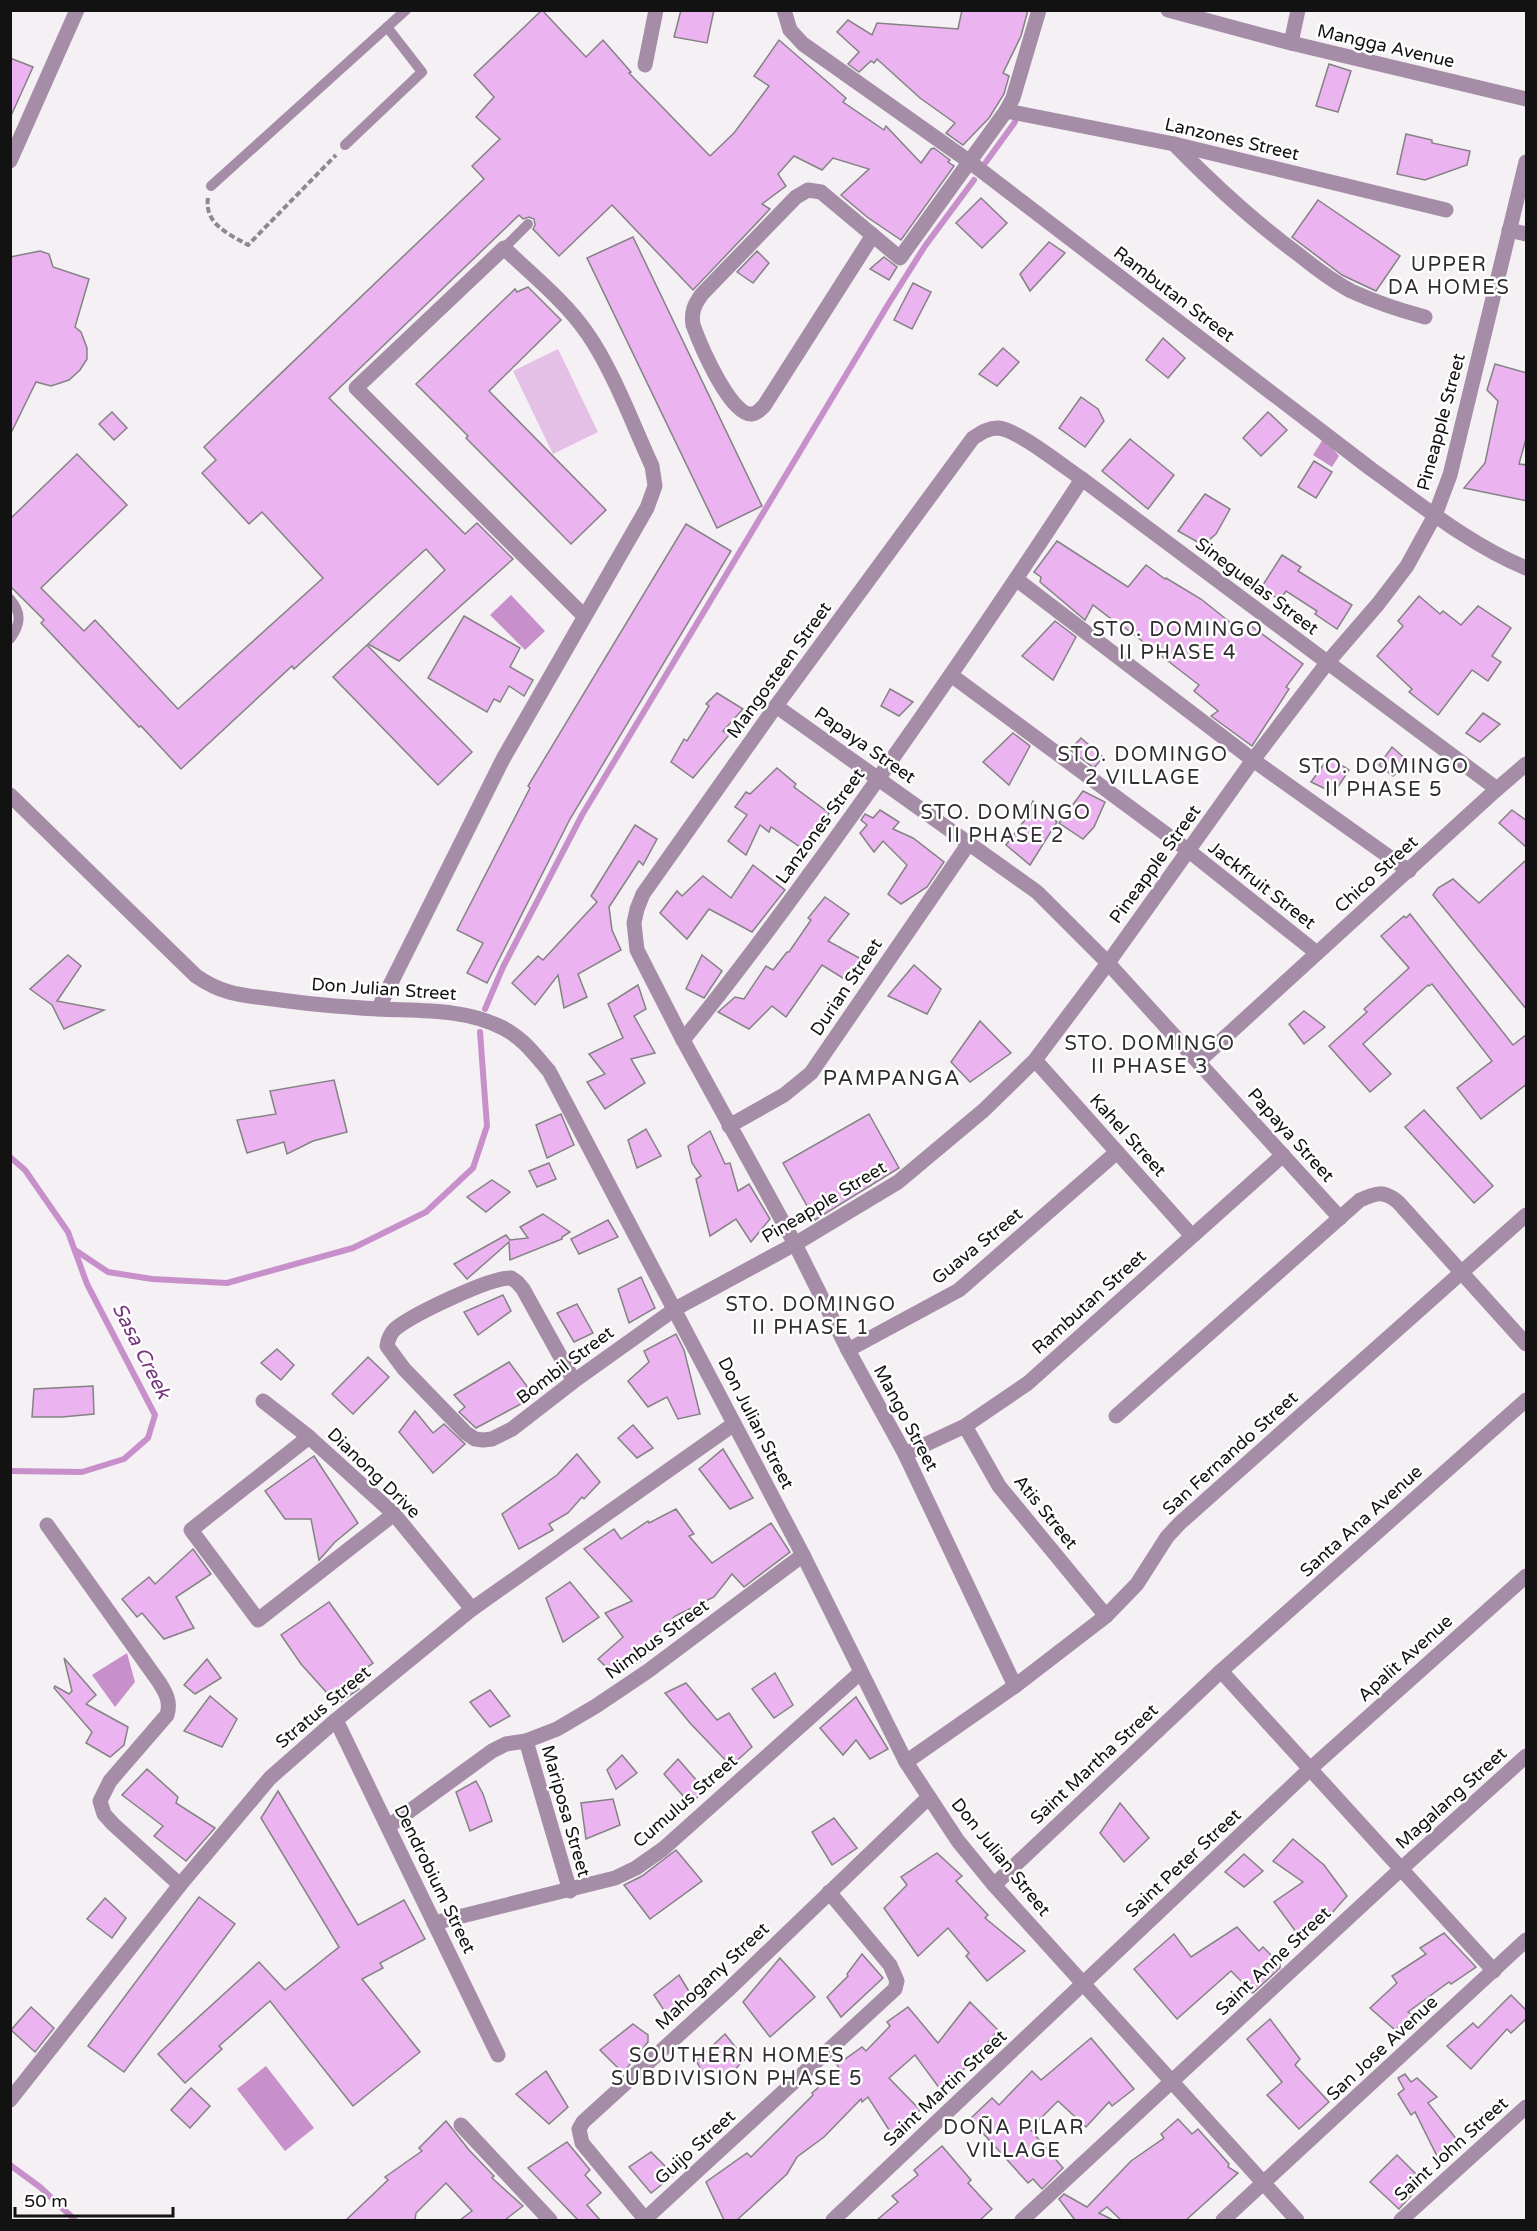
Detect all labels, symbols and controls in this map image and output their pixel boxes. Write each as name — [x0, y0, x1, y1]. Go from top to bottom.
street label: Mangga Avenue — [1315, 19, 1457, 73]
street label: Lanzones Street — [1163, 113, 1301, 165]
street label: Rambutan Street — [1109, 241, 1239, 347]
district label: UPPER DA HOMES — [1388, 253, 1510, 300]
street label: Pineapple Street — [1412, 351, 1470, 493]
street label: Sineguelas Street — [1191, 533, 1323, 640]
street label: Mangosteen Street — [722, 597, 836, 743]
district label: STO. DOMINGO II PHASE 4 — [1092, 618, 1264, 665]
street label: Papaya Street — [810, 702, 920, 788]
district label: STO. DOMINGO 2 VILLAGE — [1057, 743, 1229, 790]
district label: STO. DOMINGO II PHASE 5 — [1298, 755, 1470, 802]
street label: Lanzones Street — [771, 764, 869, 888]
street label: Pineapple Street — [1105, 800, 1205, 928]
district label: STO. DOMINGO II PHASE 2 — [920, 801, 1092, 848]
street label: Chico Street — [1330, 831, 1422, 917]
street label: Jackfruit Street — [1204, 836, 1320, 934]
street label: Durian Street — [805, 934, 887, 1040]
street label: Don Julian Street — [311, 973, 457, 1005]
district label: STO. DOMINGO II PHASE 3 — [1064, 1032, 1236, 1079]
district label: PAMPANGA — [823, 1066, 961, 1091]
street label: Papaya Street — [1243, 1083, 1339, 1187]
street label: Kahel Street — [1085, 1089, 1171, 1181]
street label: Pineapple Street — [758, 1156, 890, 1248]
street label: Guava Street — [927, 1203, 1027, 1289]
street label: Rambutan Street — [1027, 1245, 1151, 1359]
district label: STO. DOMINGO II PHASE 1 — [725, 1293, 897, 1340]
water label: Sasa Creek — [107, 1299, 176, 1405]
street label: Bombil Street — [512, 1321, 618, 1409]
street label: Don Julian Street — [713, 1353, 799, 1493]
street label: Mango Street — [869, 1361, 943, 1475]
street label: San Fernando Street — [1158, 1386, 1302, 1520]
street label: Dianong Drive — [323, 1423, 425, 1523]
street label: Santa Ana Avenue — [1295, 1460, 1427, 1582]
street label: Atis Street — [1009, 1470, 1083, 1554]
street label: Nimbus Street — [601, 1594, 713, 1684]
street label: Apalit Avenue — [1353, 1610, 1457, 1706]
street label: Stratus Street — [271, 1661, 375, 1753]
street label: Saint Martha Street — [1026, 1699, 1162, 1829]
street label: Magalang Street — [1391, 1742, 1511, 1854]
street label: Mariposa Street — [537, 1743, 595, 1880]
street label: Cumulus Street — [628, 1750, 742, 1852]
street label: Don Julian Street — [947, 1794, 1055, 1920]
street label: Dendrobium Street — [389, 1801, 481, 1957]
street label: Saint Peter Street — [1121, 1804, 1245, 1922]
street label: Saint Anne Street — [1211, 1902, 1335, 2020]
street label: Mahogany Street — [651, 1918, 774, 2034]
street label: San Jose Avenue — [1322, 1991, 1442, 2105]
street label: Saint Martin Street — [879, 2025, 1011, 2151]
district label: SOUTHERN HOMES SUBDIVISION PHASE 5 — [611, 2044, 863, 2091]
street label: Saint John Street — [1390, 2092, 1512, 2206]
street label: Guijo Street — [650, 2105, 740, 2189]
district label: DOÑA PILAR VILLAGE — [943, 2115, 1085, 2163]
scale bar — [15, 2180, 172, 2218]
text: 50 m — [24, 2190, 68, 2212]

